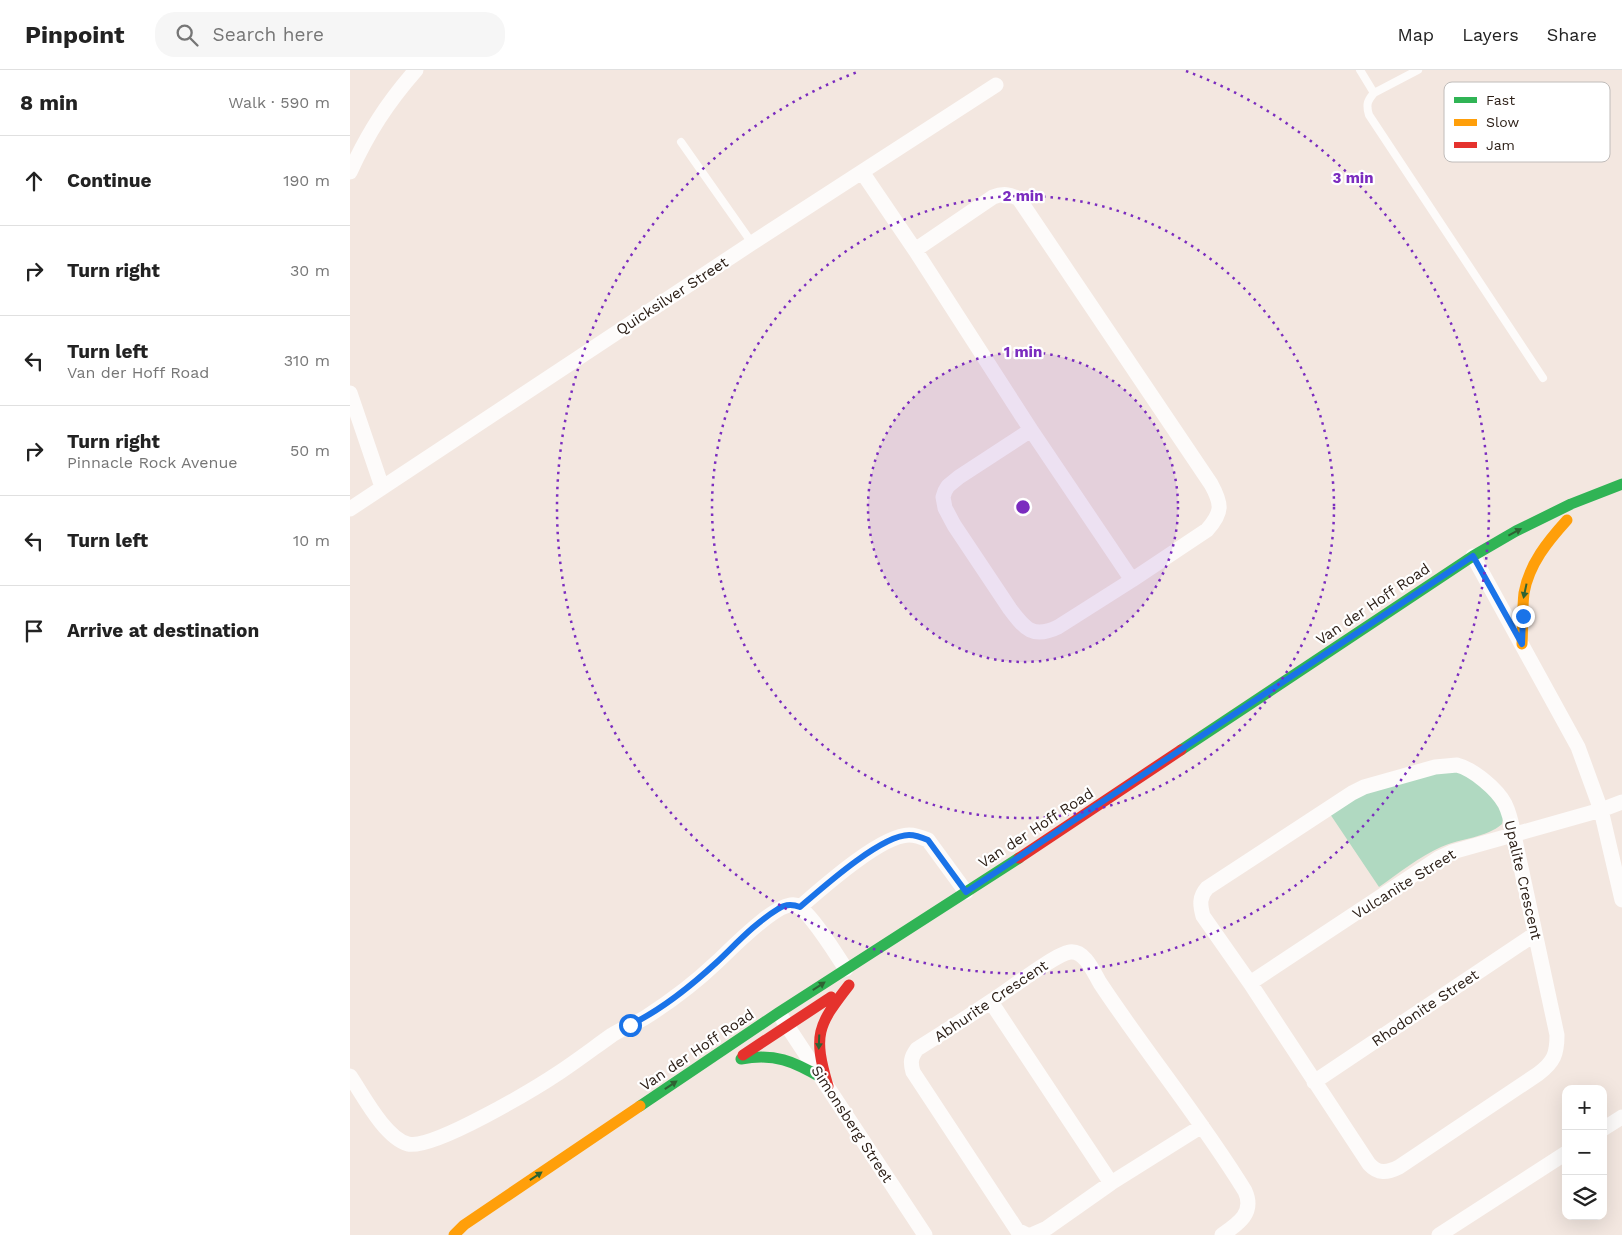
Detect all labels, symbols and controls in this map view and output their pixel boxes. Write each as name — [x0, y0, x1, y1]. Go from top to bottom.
search box — [155, 12, 505, 57]
text: Pinpoint — [25, 21, 125, 49]
icon: search — [173, 21, 201, 49]
text: Search here — [213, 23, 324, 46]
text: Map — [1397, 24, 1434, 45]
text: Layers — [1462, 24, 1519, 45]
text: Share — [1547, 24, 1597, 45]
legend — [1444, 82, 1610, 162]
text: 8 min — [20, 90, 78, 115]
text: Fast — [1486, 92, 1515, 108]
text: Walk · 590 m — [228, 93, 330, 112]
text: Slow — [1486, 114, 1519, 130]
text: Jam — [1486, 137, 1515, 153]
icon: ahead — [20, 167, 48, 195]
text: Continue — [67, 169, 151, 192]
text: 3 min — [1333, 169, 1373, 187]
text: 190 m — [283, 171, 330, 190]
text: 2 min — [1002, 187, 1044, 205]
street label: Quicksilver Street — [613, 253, 732, 339]
icon: right — [20, 257, 48, 285]
text: Turn right — [67, 259, 160, 282]
text: 30 m — [290, 261, 330, 280]
text: Turn left — [67, 340, 148, 363]
text: 1 min — [1004, 343, 1042, 361]
icon: left — [20, 347, 48, 375]
text: 310 m — [284, 351, 330, 370]
text: Van der Hoff Road — [67, 363, 209, 382]
text: Turn right — [67, 430, 160, 453]
icon: right — [20, 437, 48, 465]
text: 50 m — [290, 441, 330, 460]
text: Pinnacle Rock Avenue — [67, 453, 237, 472]
centre of rings — [1014, 498, 1032, 516]
icon: left — [20, 527, 48, 555]
one-way arrow — [1508, 527, 1522, 536]
text: Turn left — [67, 529, 148, 552]
text: 10 m — [293, 531, 330, 550]
street label: Van der Hoff Road — [1313, 559, 1433, 649]
one-way arrow — [1521, 583, 1529, 598]
route end — [1512, 605, 1535, 628]
icon: arrive — [20, 617, 48, 645]
text: Arrive at destination — [67, 619, 259, 642]
street label: Van der Hoff Road — [975, 784, 1097, 872]
street label: Upalite Crescent — [1500, 818, 1546, 942]
street label: Vulcanite Street — [1349, 845, 1460, 923]
street label: Abhurite Crescent — [931, 956, 1052, 1046]
street label: Rhodonite Street — [1368, 965, 1482, 1050]
one-way arrow — [812, 982, 826, 991]
street label: Van der Hoff Road — [637, 1005, 757, 1095]
route start — [619, 1014, 642, 1037]
one-way arrow — [815, 1035, 823, 1051]
street label: Simonsberg Street — [807, 1062, 897, 1187]
one-way arrow — [664, 1080, 677, 1090]
map controls — [1562, 1085, 1607, 1220]
button: + — [1562, 1085, 1607, 1130]
button: − — [1562, 1130, 1607, 1175]
one-way arrow — [529, 1172, 543, 1181]
button: layers — [1562, 1175, 1607, 1220]

